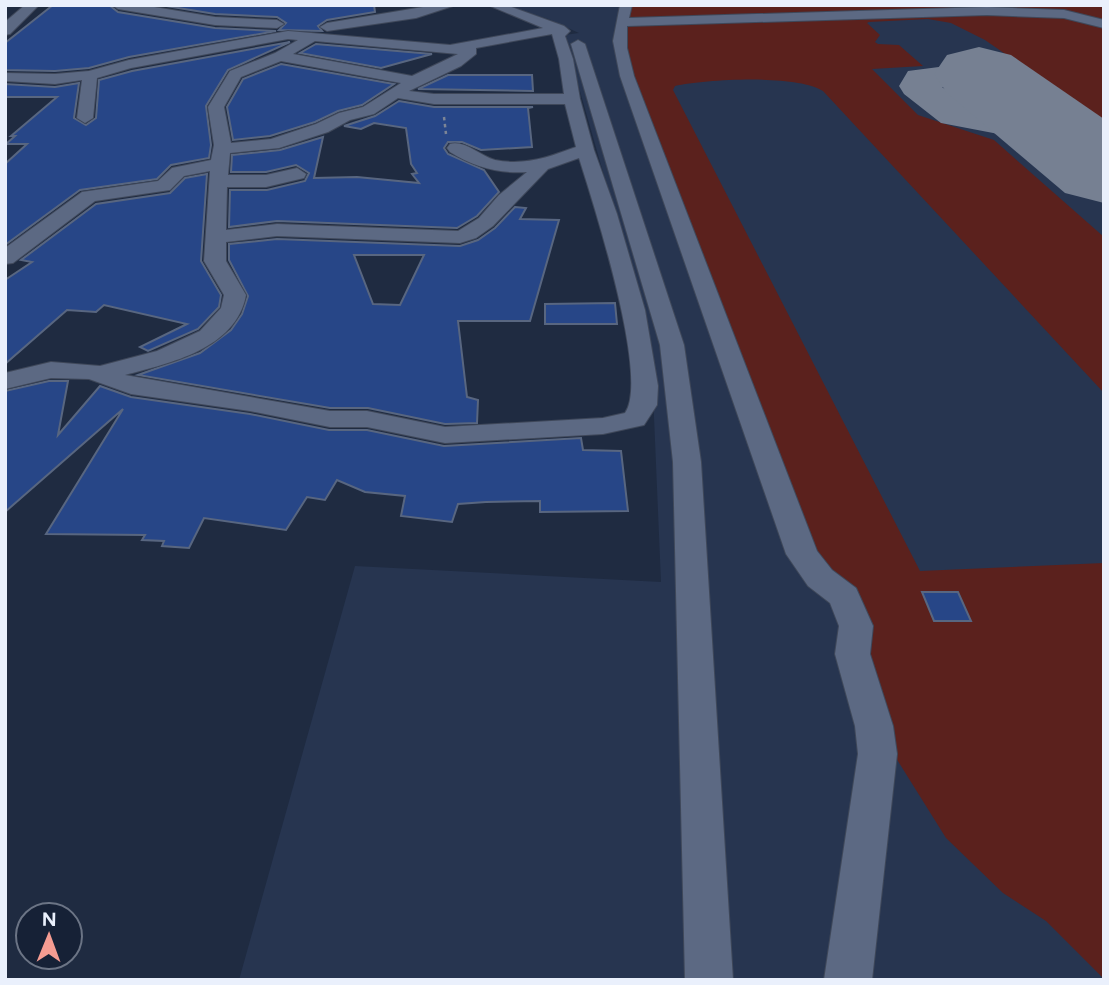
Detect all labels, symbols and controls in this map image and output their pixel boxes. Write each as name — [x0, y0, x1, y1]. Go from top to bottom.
north arrow — [14, 901, 84, 971]
text: N — [42, 908, 57, 931]

